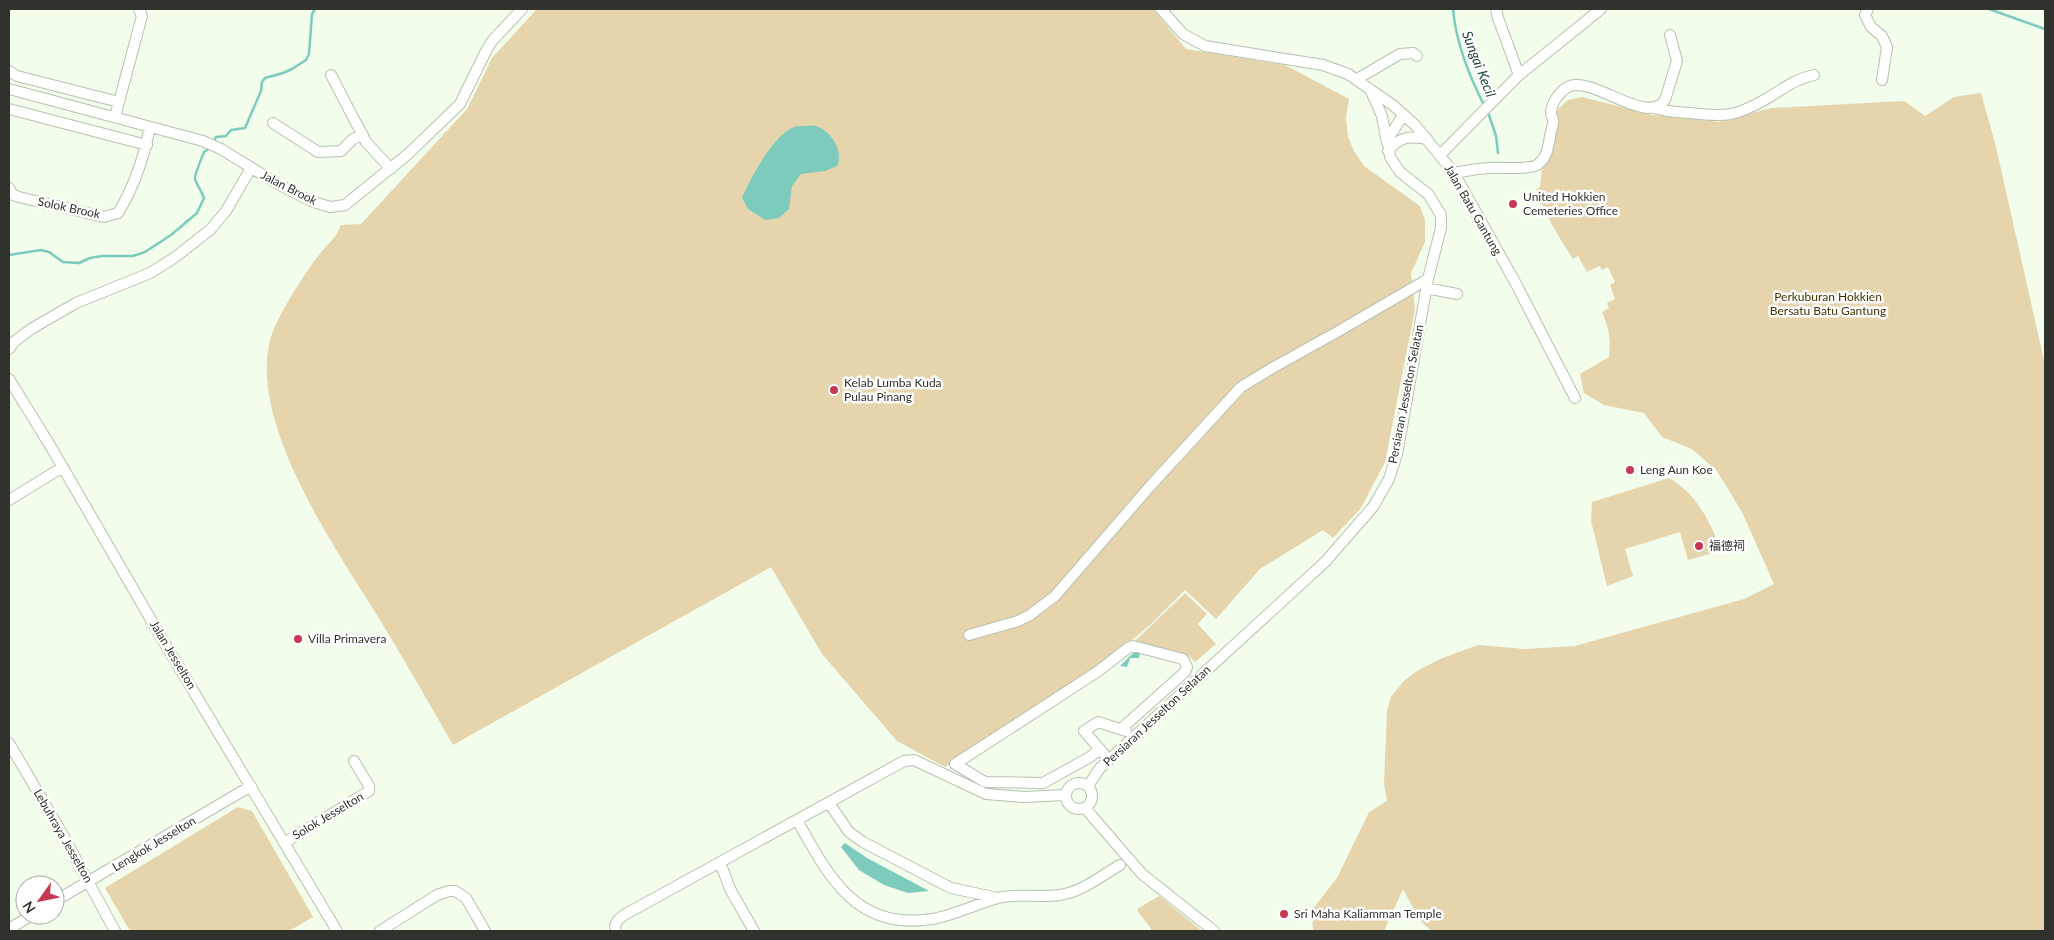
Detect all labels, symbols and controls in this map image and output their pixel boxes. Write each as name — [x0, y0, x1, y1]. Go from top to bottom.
water label: Sungai Kecil — [1459, 28, 1500, 99]
street label: Jalan Batu Gantung — [1441, 162, 1505, 258]
street label: Jalan Brook — [259, 167, 321, 208]
place label: United Hokkien Cemeteries Office — [1523, 189, 1618, 218]
street label: Solok Brook — [36, 194, 103, 222]
marker: United Hokkien Cemeteries Office — [1507, 198, 1519, 210]
park label: Perkuburan Hokkien Bersatu Batu Gantung — [1770, 289, 1886, 318]
street label: Persiaran Jesselton Selatan — [1385, 323, 1426, 465]
place label: Kelab Lumba Kuda Pulau Pinang — [844, 375, 942, 404]
marker: Kelab Lumba Kuda Pulau Pinang — [828, 384, 840, 396]
place label: Leng Aun Koe — [1640, 462, 1713, 477]
marker: Leng Aun Koe — [1624, 464, 1636, 476]
place label: 福德祠 — [1709, 538, 1745, 553]
marker: 福德祠 — [1693, 540, 1705, 552]
street label: Jalan Jesselton — [147, 618, 200, 692]
place label: Villa Primavera — [308, 631, 386, 646]
marker: Villa Primavera — [292, 633, 304, 645]
street label: Persiaran Jesselton Selatan — [1100, 662, 1213, 769]
street label: Lebuhraya Jesselton — [31, 786, 96, 885]
street label: Solok Jesselton — [289, 788, 366, 843]
street label: Lengkok Jesselton — [109, 813, 198, 874]
north arrow — [15, 875, 65, 925]
text: N — [19, 898, 39, 917]
place label: Sri Maha Kaliamman Temple — [1294, 906, 1442, 921]
marker: Sri Maha Kaliamman Temple — [1278, 908, 1290, 920]

